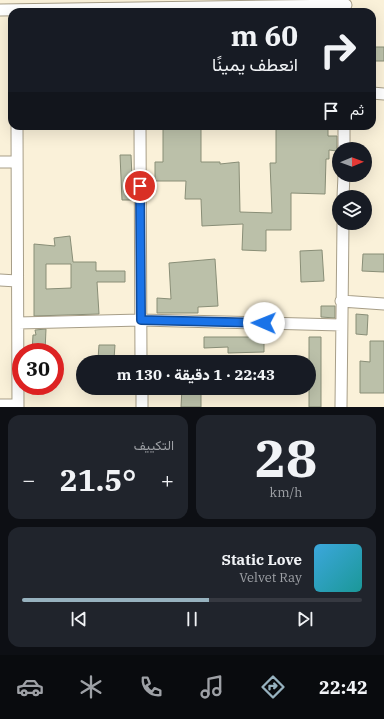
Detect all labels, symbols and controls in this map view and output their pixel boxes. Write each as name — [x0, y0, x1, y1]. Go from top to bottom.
text: 60 m — [231, 17, 298, 54]
icon: right — [312, 24, 364, 76]
text: انعطف يمينًا — [212, 53, 298, 76]
icon: arrive — [320, 100, 342, 122]
text: ثم — [350, 100, 364, 119]
north arrow — [332, 142, 372, 182]
map controls — [332, 142, 372, 230]
pin — [123, 169, 157, 203]
icon: arrive — [129, 175, 151, 197]
button: layers — [332, 190, 372, 230]
position arrow — [243, 302, 285, 344]
speed limit sign: 30 — [12, 343, 64, 395]
text: 22:43 · 1 دقيقة · 130 m — [117, 365, 275, 384]
text: 28 — [255, 424, 317, 491]
text: التكييف — [134, 437, 174, 454]
text: 21.5° — [60, 460, 136, 499]
text: − — [22, 465, 35, 494]
text: + — [161, 465, 174, 494]
text: km/h — [270, 484, 302, 501]
text: Static Love — [222, 550, 302, 569]
text: Velvet Ray — [239, 569, 302, 586]
icon: previous — [68, 608, 90, 630]
icon: pause — [181, 608, 203, 630]
icon: next — [294, 608, 316, 630]
icon: car — [16, 673, 44, 701]
icon: climate — [77, 673, 105, 701]
icon: phone — [137, 673, 165, 701]
icon: music — [198, 673, 226, 701]
icon: directions — [259, 673, 287, 701]
text: 22:42 — [319, 676, 368, 699]

